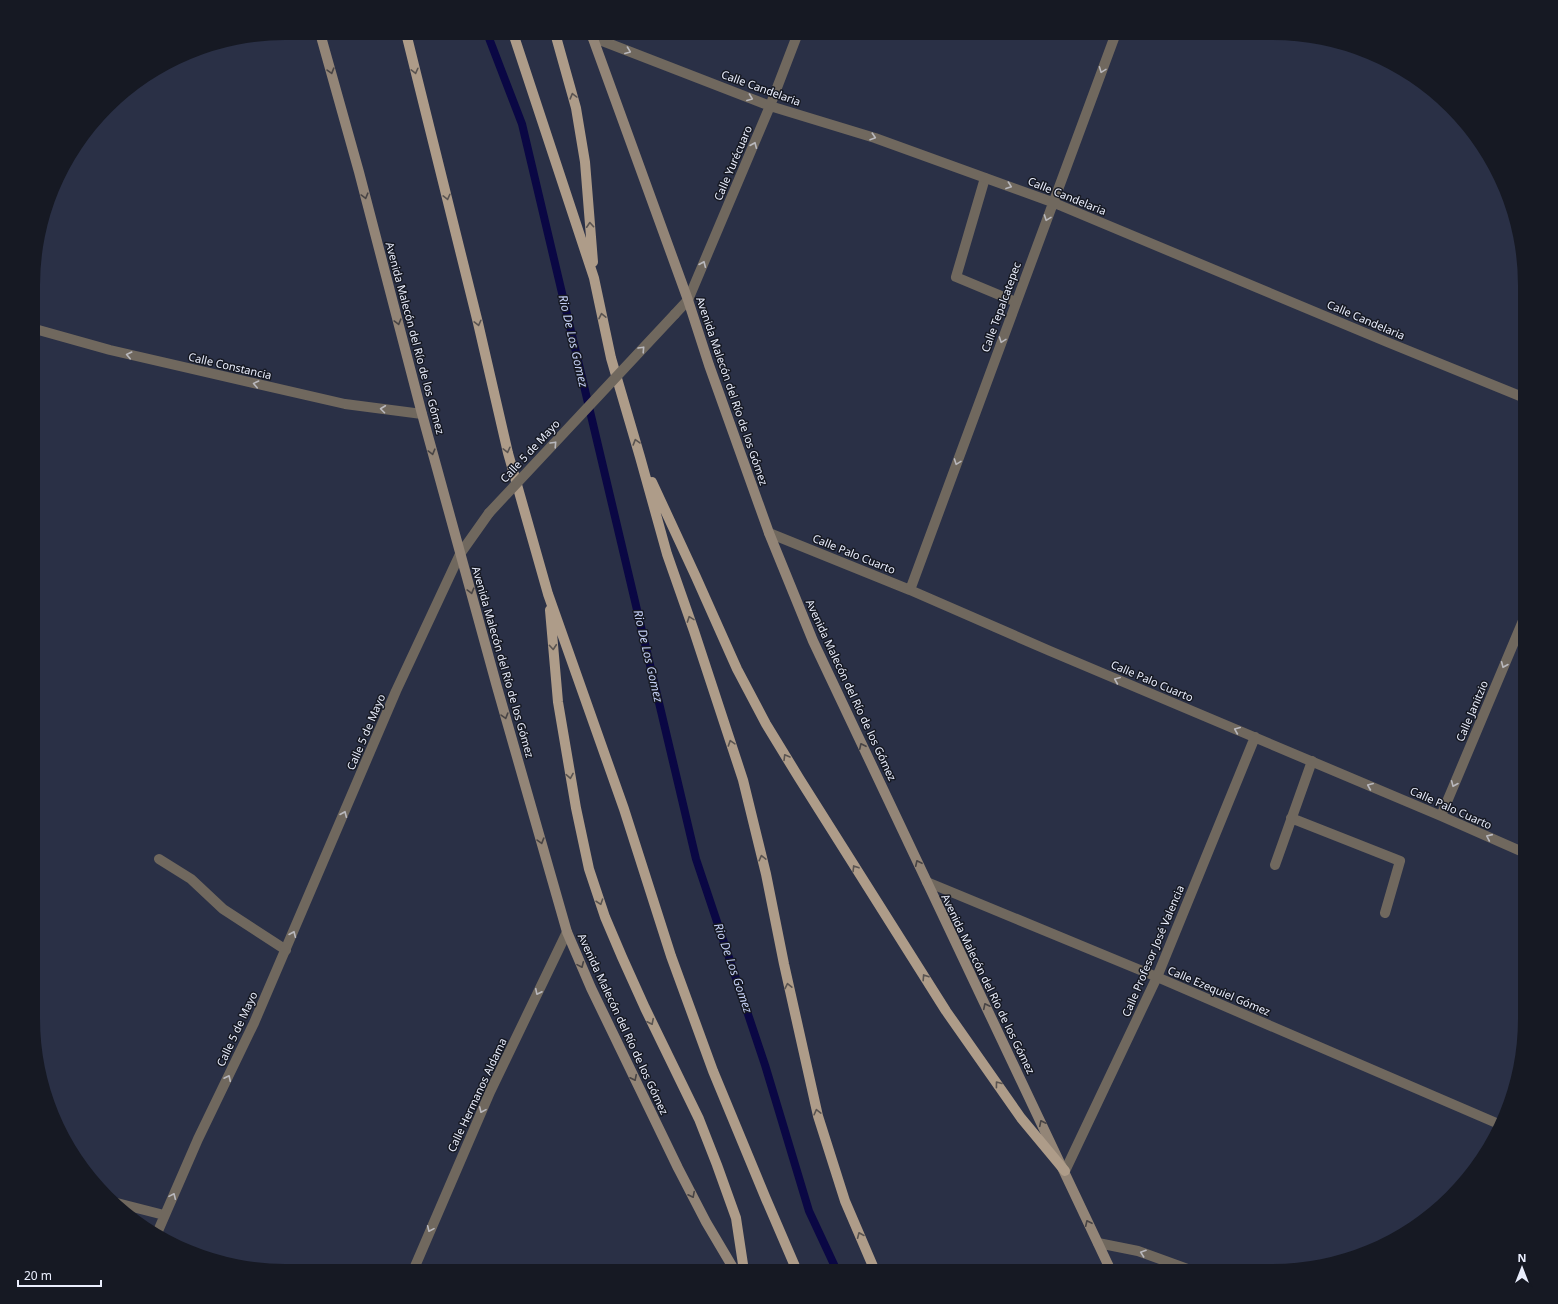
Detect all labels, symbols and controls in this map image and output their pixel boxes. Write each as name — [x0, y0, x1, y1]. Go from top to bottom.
one-way arrow — [625, 47, 632, 55]
street label: Calle Candelaria — [719, 66, 803, 109]
one-way arrow — [1099, 66, 1107, 73]
one-way arrow — [326, 67, 334, 74]
one-way arrow — [410, 67, 419, 74]
one-way arrow — [569, 93, 578, 100]
one-way arrow — [745, 93, 753, 101]
street label: Calle Yurécuaro — [710, 123, 755, 203]
one-way arrow — [870, 133, 877, 141]
one-way arrow — [749, 141, 757, 149]
street label: Calle Candelaria — [1026, 173, 1109, 218]
one-way arrow — [1005, 182, 1012, 190]
one-way arrow — [360, 192, 369, 199]
one-way arrow — [442, 194, 450, 200]
one-way arrow — [1043, 214, 1051, 221]
one-way arrow — [586, 222, 595, 228]
street label: Avenida Malecón del Río de los Gómez — [383, 240, 448, 436]
street label: Calle Tepalcatepec — [977, 260, 1024, 354]
one-way arrow — [698, 261, 706, 269]
water label: Rio De Los Gomez — [555, 293, 593, 389]
street label: Avenida Malecón del Río de los Gómez — [693, 295, 772, 487]
street label: Calle Candelaria — [1325, 296, 1407, 343]
one-way arrow — [598, 313, 607, 319]
one-way arrow — [393, 318, 402, 325]
one-way arrow — [473, 320, 481, 326]
one-way arrow — [998, 336, 1006, 343]
one-way arrow — [638, 346, 645, 353]
street label: Calle Constancia — [187, 349, 273, 382]
one-way arrow — [126, 351, 132, 359]
one-way arrow — [253, 380, 260, 389]
one-way arrow — [380, 405, 386, 414]
street label: Calle 5 de Mayo — [496, 416, 563, 485]
one-way arrow — [632, 438, 641, 445]
one-way arrow — [549, 441, 557, 449]
one-way arrow — [503, 447, 511, 453]
one-way arrow — [427, 448, 436, 455]
one-way arrow — [953, 458, 962, 465]
street label: Calle Palo Cuarto — [811, 530, 898, 577]
street label: Avenida Malecón del Río de los Gómez — [469, 564, 538, 759]
one-way arrow — [466, 588, 474, 594]
street label: Avenida Malecón del Río de los Gómez — [803, 597, 900, 783]
water label: Rio De Los Gomez — [630, 608, 668, 704]
one-way arrow — [686, 616, 695, 623]
one-way arrow — [548, 644, 557, 650]
street label: Calle Palo Cuarto — [1109, 656, 1196, 705]
one-way arrow — [1501, 661, 1509, 668]
one-way arrow — [1114, 676, 1121, 684]
street label: Calle Janitzio — [1452, 678, 1491, 744]
street label: Calle 5 de Mayo — [343, 691, 388, 772]
one-way arrow — [500, 713, 509, 720]
one-way arrow — [1234, 726, 1241, 734]
one-way arrow — [727, 739, 736, 746]
one-way arrow — [859, 742, 867, 750]
one-way arrow — [784, 754, 791, 761]
one-way arrow — [565, 773, 574, 779]
one-way arrow — [1450, 781, 1458, 788]
one-way arrow — [1366, 782, 1373, 790]
street label: Calle Palo Cuarto — [1408, 783, 1495, 832]
one-way arrow — [339, 811, 347, 819]
one-way arrow — [1486, 834, 1493, 842]
one-way arrow — [536, 838, 545, 845]
one-way arrow — [759, 855, 767, 862]
one-way arrow — [915, 860, 923, 868]
one-way arrow — [852, 865, 860, 872]
street label: Calle Profesor José Valencia — [1118, 883, 1187, 1019]
street label: Avenida Malecón del Río de los Gómez — [938, 891, 1039, 1076]
one-way arrow — [595, 899, 604, 906]
water label: Rio De Los Gomez — [710, 920, 757, 1016]
one-way arrow — [288, 930, 296, 938]
street label: Avenida Malecón del Río de los Gómez — [575, 931, 672, 1117]
one-way arrow — [576, 960, 584, 968]
street label: Calle Ezequiel Gómez — [1166, 962, 1273, 1019]
one-way arrow — [922, 975, 929, 982]
one-way arrow — [785, 982, 793, 989]
street label: Calle 5 de Mayo — [213, 988, 261, 1069]
one-way arrow — [535, 988, 543, 996]
one-way arrow — [983, 1003, 991, 1010]
one-way arrow — [646, 1017, 654, 1025]
street label: Calle Hermanos Aldama — [444, 1035, 510, 1154]
one-way arrow — [223, 1074, 231, 1082]
one-way arrow — [629, 1074, 637, 1081]
one-way arrow — [996, 1082, 1003, 1089]
one-way arrow — [479, 1105, 487, 1113]
one-way arrow — [813, 1109, 822, 1116]
one-way arrow — [1039, 1120, 1047, 1128]
one-way arrow — [687, 1191, 694, 1198]
one-way arrow — [168, 1192, 176, 1200]
one-way arrow — [1085, 1219, 1093, 1226]
one-way arrow — [427, 1224, 435, 1232]
one-way arrow — [856, 1232, 864, 1239]
north arrow — [1502, 1248, 1542, 1288]
one-way arrow — [1139, 1249, 1146, 1258]
text: N — [1518, 1250, 1526, 1265]
scale bar — [18, 1262, 101, 1288]
text: 20 m — [24, 1267, 52, 1284]

